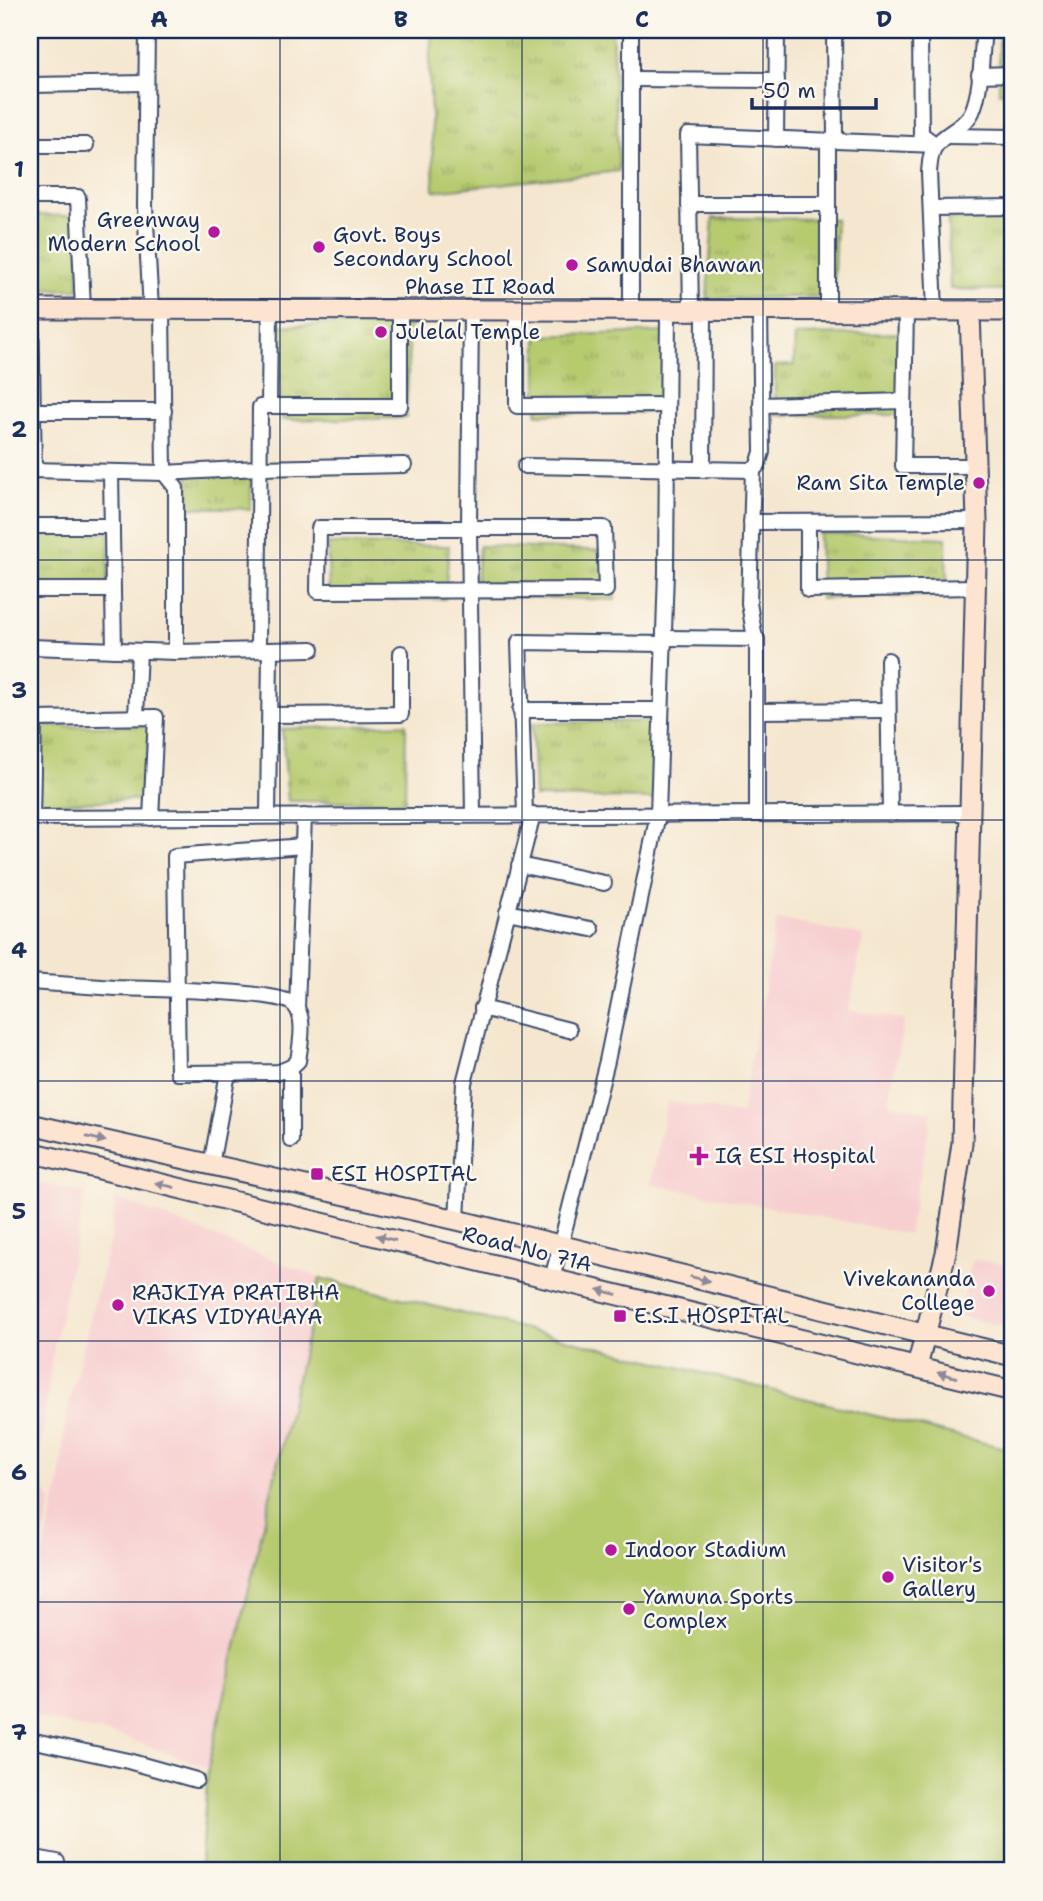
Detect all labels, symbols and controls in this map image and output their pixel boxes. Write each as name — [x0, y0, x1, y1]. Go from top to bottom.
text: A — [150, 4, 168, 34]
text: B — [394, 4, 408, 34]
text: C — [635, 4, 649, 34]
text: D — [876, 4, 892, 34]
scale bar — [752, 66, 877, 110]
text: 50 m — [763, 77, 816, 105]
text: 1 — [14, 154, 24, 184]
place label: Greenway Modern School — [47, 206, 201, 258]
place label: Govt. Boys Secondary School — [333, 221, 513, 273]
marker: Greenway Modern School — [206, 224, 222, 240]
marker: Govt. Boys Secondary School — [311, 239, 327, 255]
place label: Samudai Bhawan — [586, 251, 762, 279]
marker: Samudai Bhawan — [564, 257, 580, 273]
street label: Phase II Road — [405, 273, 555, 301]
place label: Julelal Temple — [395, 318, 540, 346]
marker: Julelal Temple — [373, 324, 389, 340]
text: 2 — [11, 414, 27, 444]
place label: Ram Sita Temple — [796, 469, 965, 497]
marker: Ram Sita Temple — [971, 475, 987, 491]
text: 3 — [11, 675, 27, 705]
text: 4 — [11, 935, 27, 965]
one-way arrow — [85, 1134, 107, 1145]
place label: IG ESI Hospital — [715, 1142, 876, 1170]
marker: IG ESI Hospital — [689, 1146, 709, 1166]
place label: ESI HOSPITAL — [331, 1160, 477, 1188]
marker: ESI HOSPITAL — [309, 1166, 325, 1182]
one-way arrow — [154, 1179, 176, 1190]
text: 5 — [12, 1196, 26, 1226]
street label: Road No 71A — [459, 1219, 595, 1279]
one-way arrow — [375, 1232, 397, 1243]
place label: Vivekananda College — [843, 1265, 975, 1317]
one-way arrow — [689, 1273, 711, 1284]
place label: RAJKIYA PRATIBHA VIKAS VIDYALAYA — [132, 1279, 340, 1331]
marker: Vivekananda College — [981, 1283, 997, 1299]
one-way arrow — [596, 1286, 618, 1297]
marker: RAJKIYA PRATIBHA VIKAS VIDYALAYA — [110, 1297, 126, 1313]
place label: E.S.I HOSPITAL — [634, 1302, 789, 1330]
marker: E.S.I HOSPITAL — [612, 1308, 628, 1324]
one-way arrow — [936, 1369, 958, 1380]
text: 6 — [11, 1457, 27, 1487]
place label: Indoor Stadium — [625, 1536, 786, 1564]
marker: Indoor Stadium — [603, 1542, 619, 1558]
place label: Visitor's Gallery — [902, 1551, 982, 1603]
marker: Visitor's Gallery — [880, 1569, 896, 1585]
place label: Yamuna Sports Complex — [643, 1583, 794, 1635]
marker: Yamuna Sports Complex — [621, 1601, 637, 1617]
text: 7 — [11, 1717, 27, 1747]

